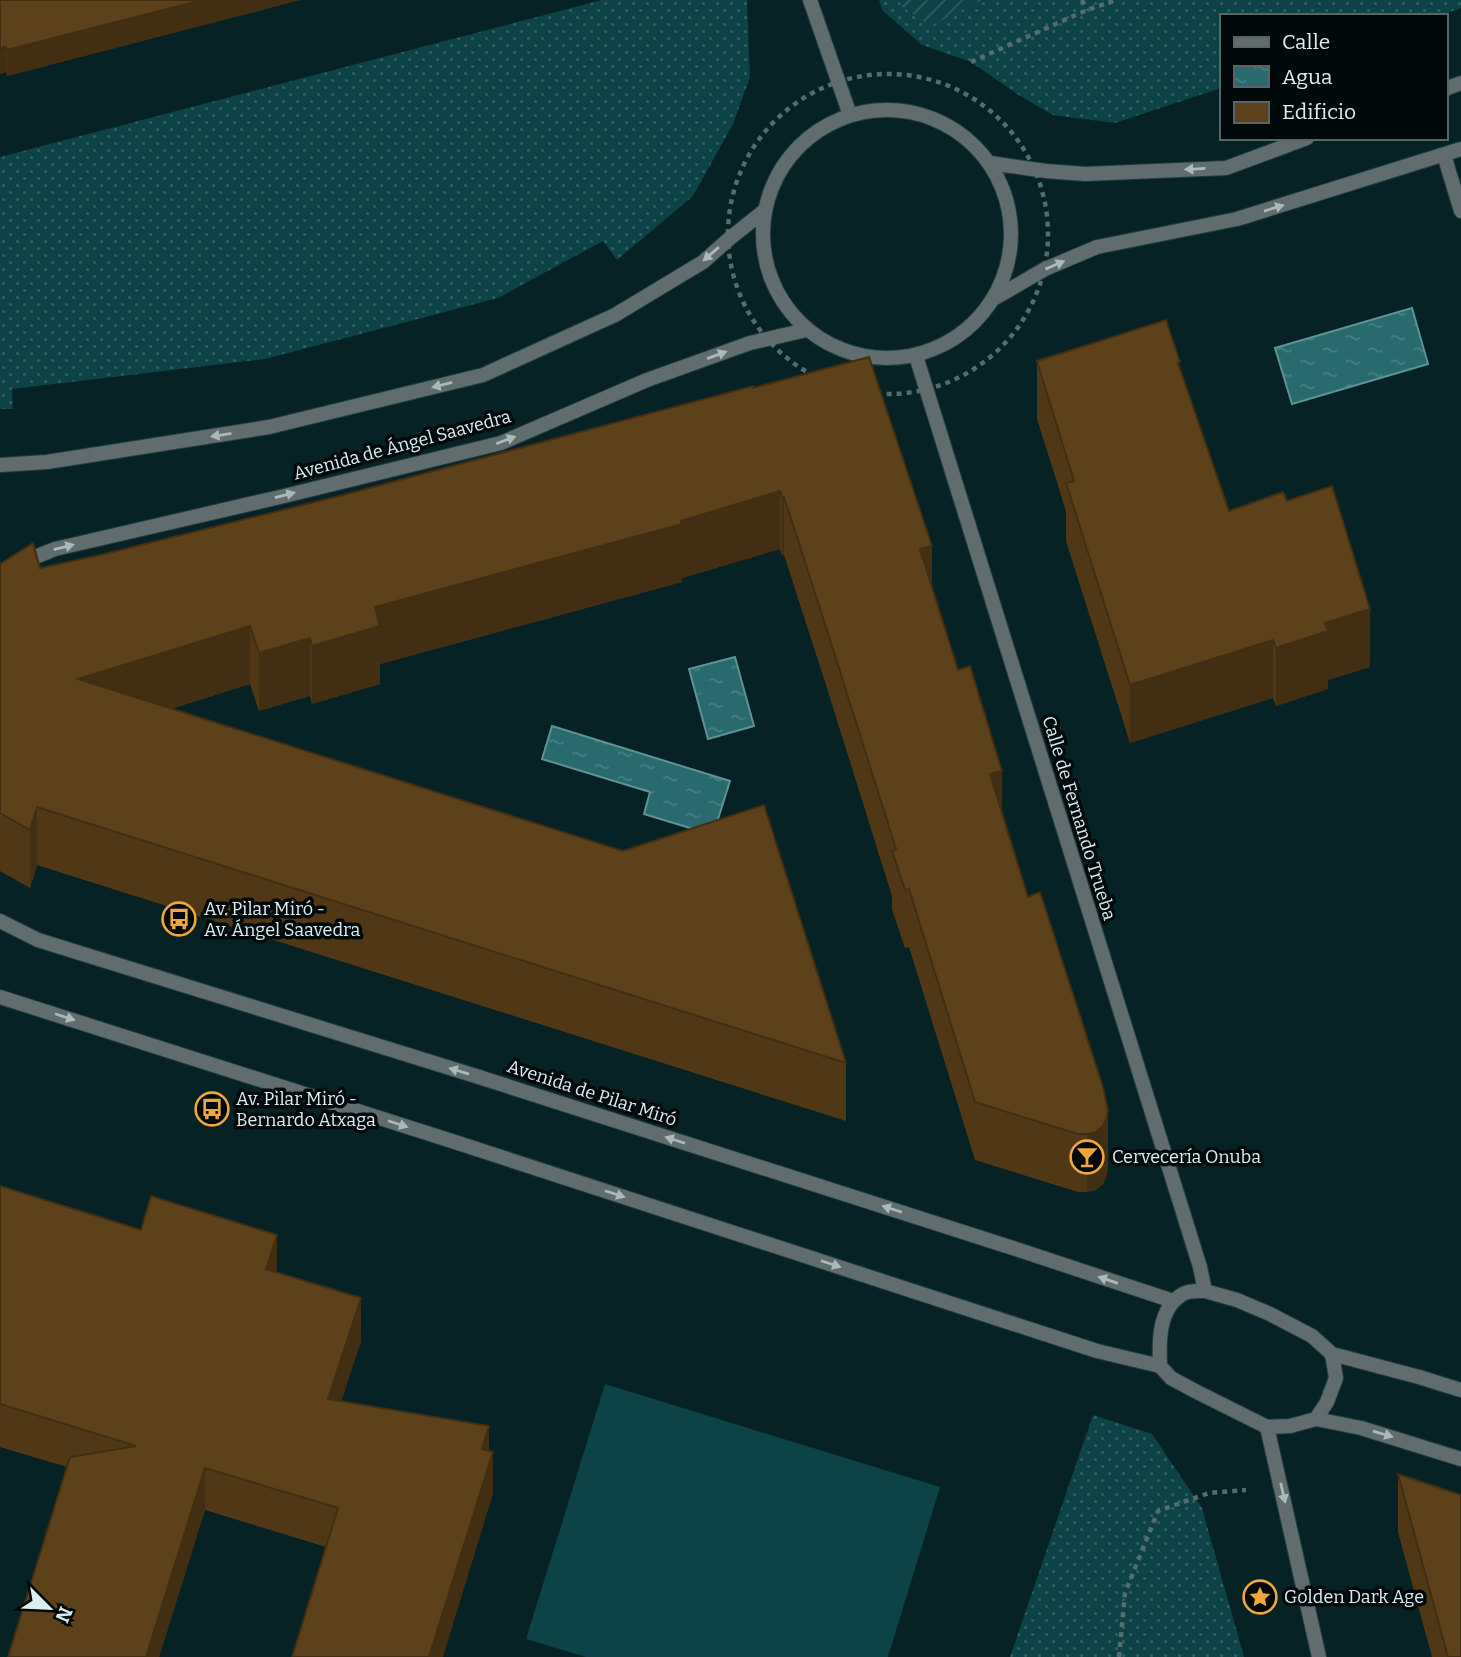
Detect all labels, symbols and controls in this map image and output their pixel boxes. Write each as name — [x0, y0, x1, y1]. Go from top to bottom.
legend — [1220, 14, 1447, 140]
text: Calle — [1282, 29, 1330, 55]
text: Agua — [1282, 64, 1333, 90]
text: Edificio — [1282, 99, 1356, 125]
one-way arrow — [1184, 163, 1206, 174]
one-way arrow — [1264, 202, 1285, 212]
one-way arrow — [702, 246, 720, 262]
one-way arrow — [1045, 259, 1066, 270]
one-way arrow — [706, 349, 727, 360]
one-way arrow — [431, 380, 453, 391]
street label: Avenida de Ángel Saavedra — [291, 405, 513, 485]
one-way arrow — [209, 430, 231, 441]
one-way arrow — [496, 434, 517, 445]
one-way arrow — [275, 490, 297, 501]
one-way arrow — [53, 541, 75, 552]
street label: Calle de Fernando Trueba — [1037, 713, 1121, 923]
place label: Av. Pilar Miró - Av. Ángel Saavedra — [204, 898, 360, 941]
bus stop icon: Av. Pilar Miró - Av. Ángel Saavedra — [160, 900, 198, 938]
one-way arrow — [55, 1013, 76, 1023]
street label: Avenida de Pilar Miró — [504, 1055, 680, 1131]
one-way arrow — [448, 1065, 469, 1075]
place label: Av. Pilar Miró - Bernardo Atxaga — [236, 1088, 376, 1131]
bus stop icon: Av. Pilar Miró - Bernardo Atxaga — [193, 1090, 231, 1128]
one-way arrow — [388, 1119, 409, 1130]
one-way arrow — [665, 1134, 686, 1145]
bar icon: Cervecería Onuba — [1068, 1138, 1106, 1176]
place label: Cervecería Onuba — [1112, 1146, 1261, 1168]
one-way arrow — [605, 1189, 626, 1200]
one-way arrow — [881, 1203, 902, 1214]
one-way arrow — [821, 1260, 842, 1270]
one-way arrow — [1098, 1274, 1119, 1285]
one-way arrow — [1372, 1429, 1394, 1440]
one-way arrow — [1277, 1483, 1288, 1505]
north arrow — [14, 1573, 84, 1643]
place icon: Golden Dark Age — [1241, 1578, 1279, 1616]
place label: Golden Dark Age — [1284, 1586, 1424, 1608]
text: N — [50, 1603, 78, 1626]

